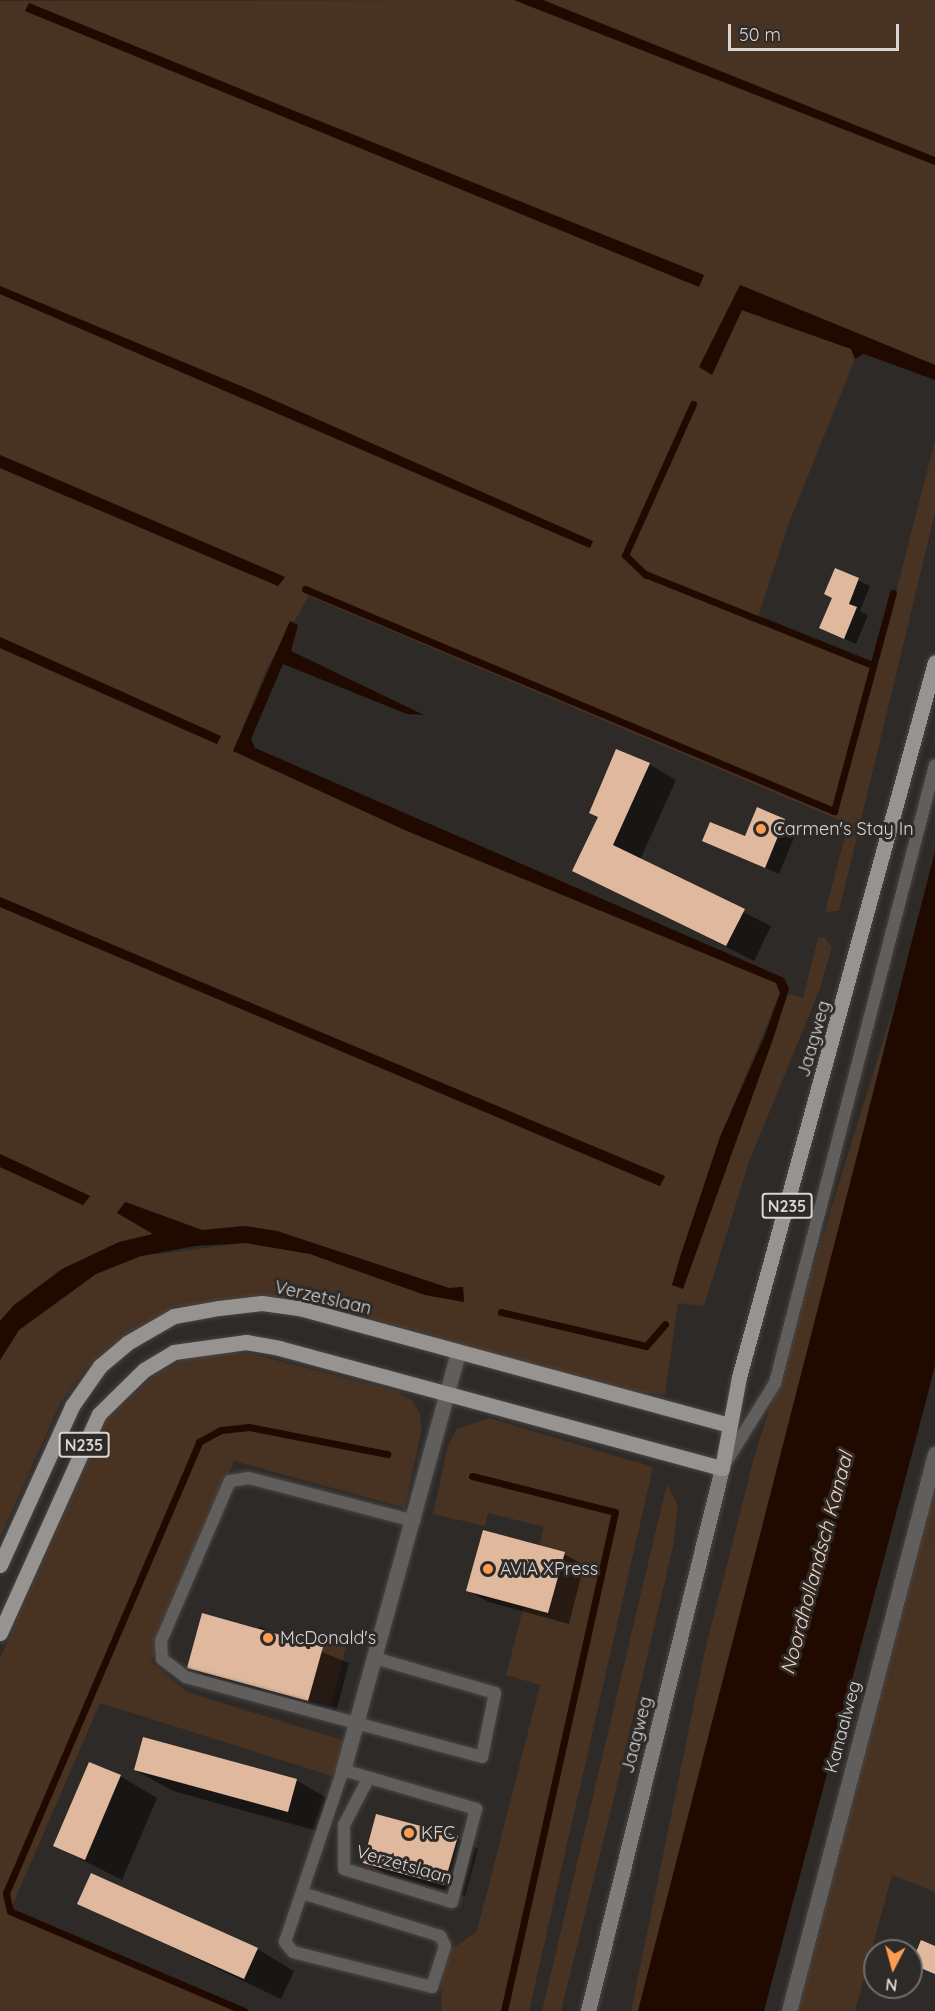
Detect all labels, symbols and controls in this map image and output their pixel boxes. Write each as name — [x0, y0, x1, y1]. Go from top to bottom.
scale bar — [731, 12, 902, 50]
text: 50 m — [739, 23, 781, 46]
place label: Carmen's Stay In — [773, 818, 914, 840]
marker: Carmen's Stay In — [754, 822, 768, 836]
street label: Jaagweg — [793, 998, 835, 1080]
road number: N235 — [762, 1193, 812, 1219]
street label: Verzetslaan — [272, 1276, 374, 1320]
road number: N235 — [58, 1432, 110, 1458]
water label: Noordhollandsch Kanaal — [775, 1449, 857, 1677]
place label: AVIA XPress — [500, 1558, 598, 1580]
marker: AVIA XPress — [481, 1562, 495, 1576]
place label: McDonald's — [280, 1627, 376, 1649]
marker: McDonald's — [261, 1631, 275, 1645]
street label: Kanaalweg — [820, 1679, 866, 1775]
street label: Jaagweg — [617, 1694, 657, 1776]
place label: KFC — [421, 1822, 455, 1844]
marker: KFC — [402, 1826, 416, 1840]
street label: Verzetslaan — [354, 1841, 454, 1889]
north arrow — [863, 1939, 923, 1999]
text: N — [884, 1974, 898, 1995]

